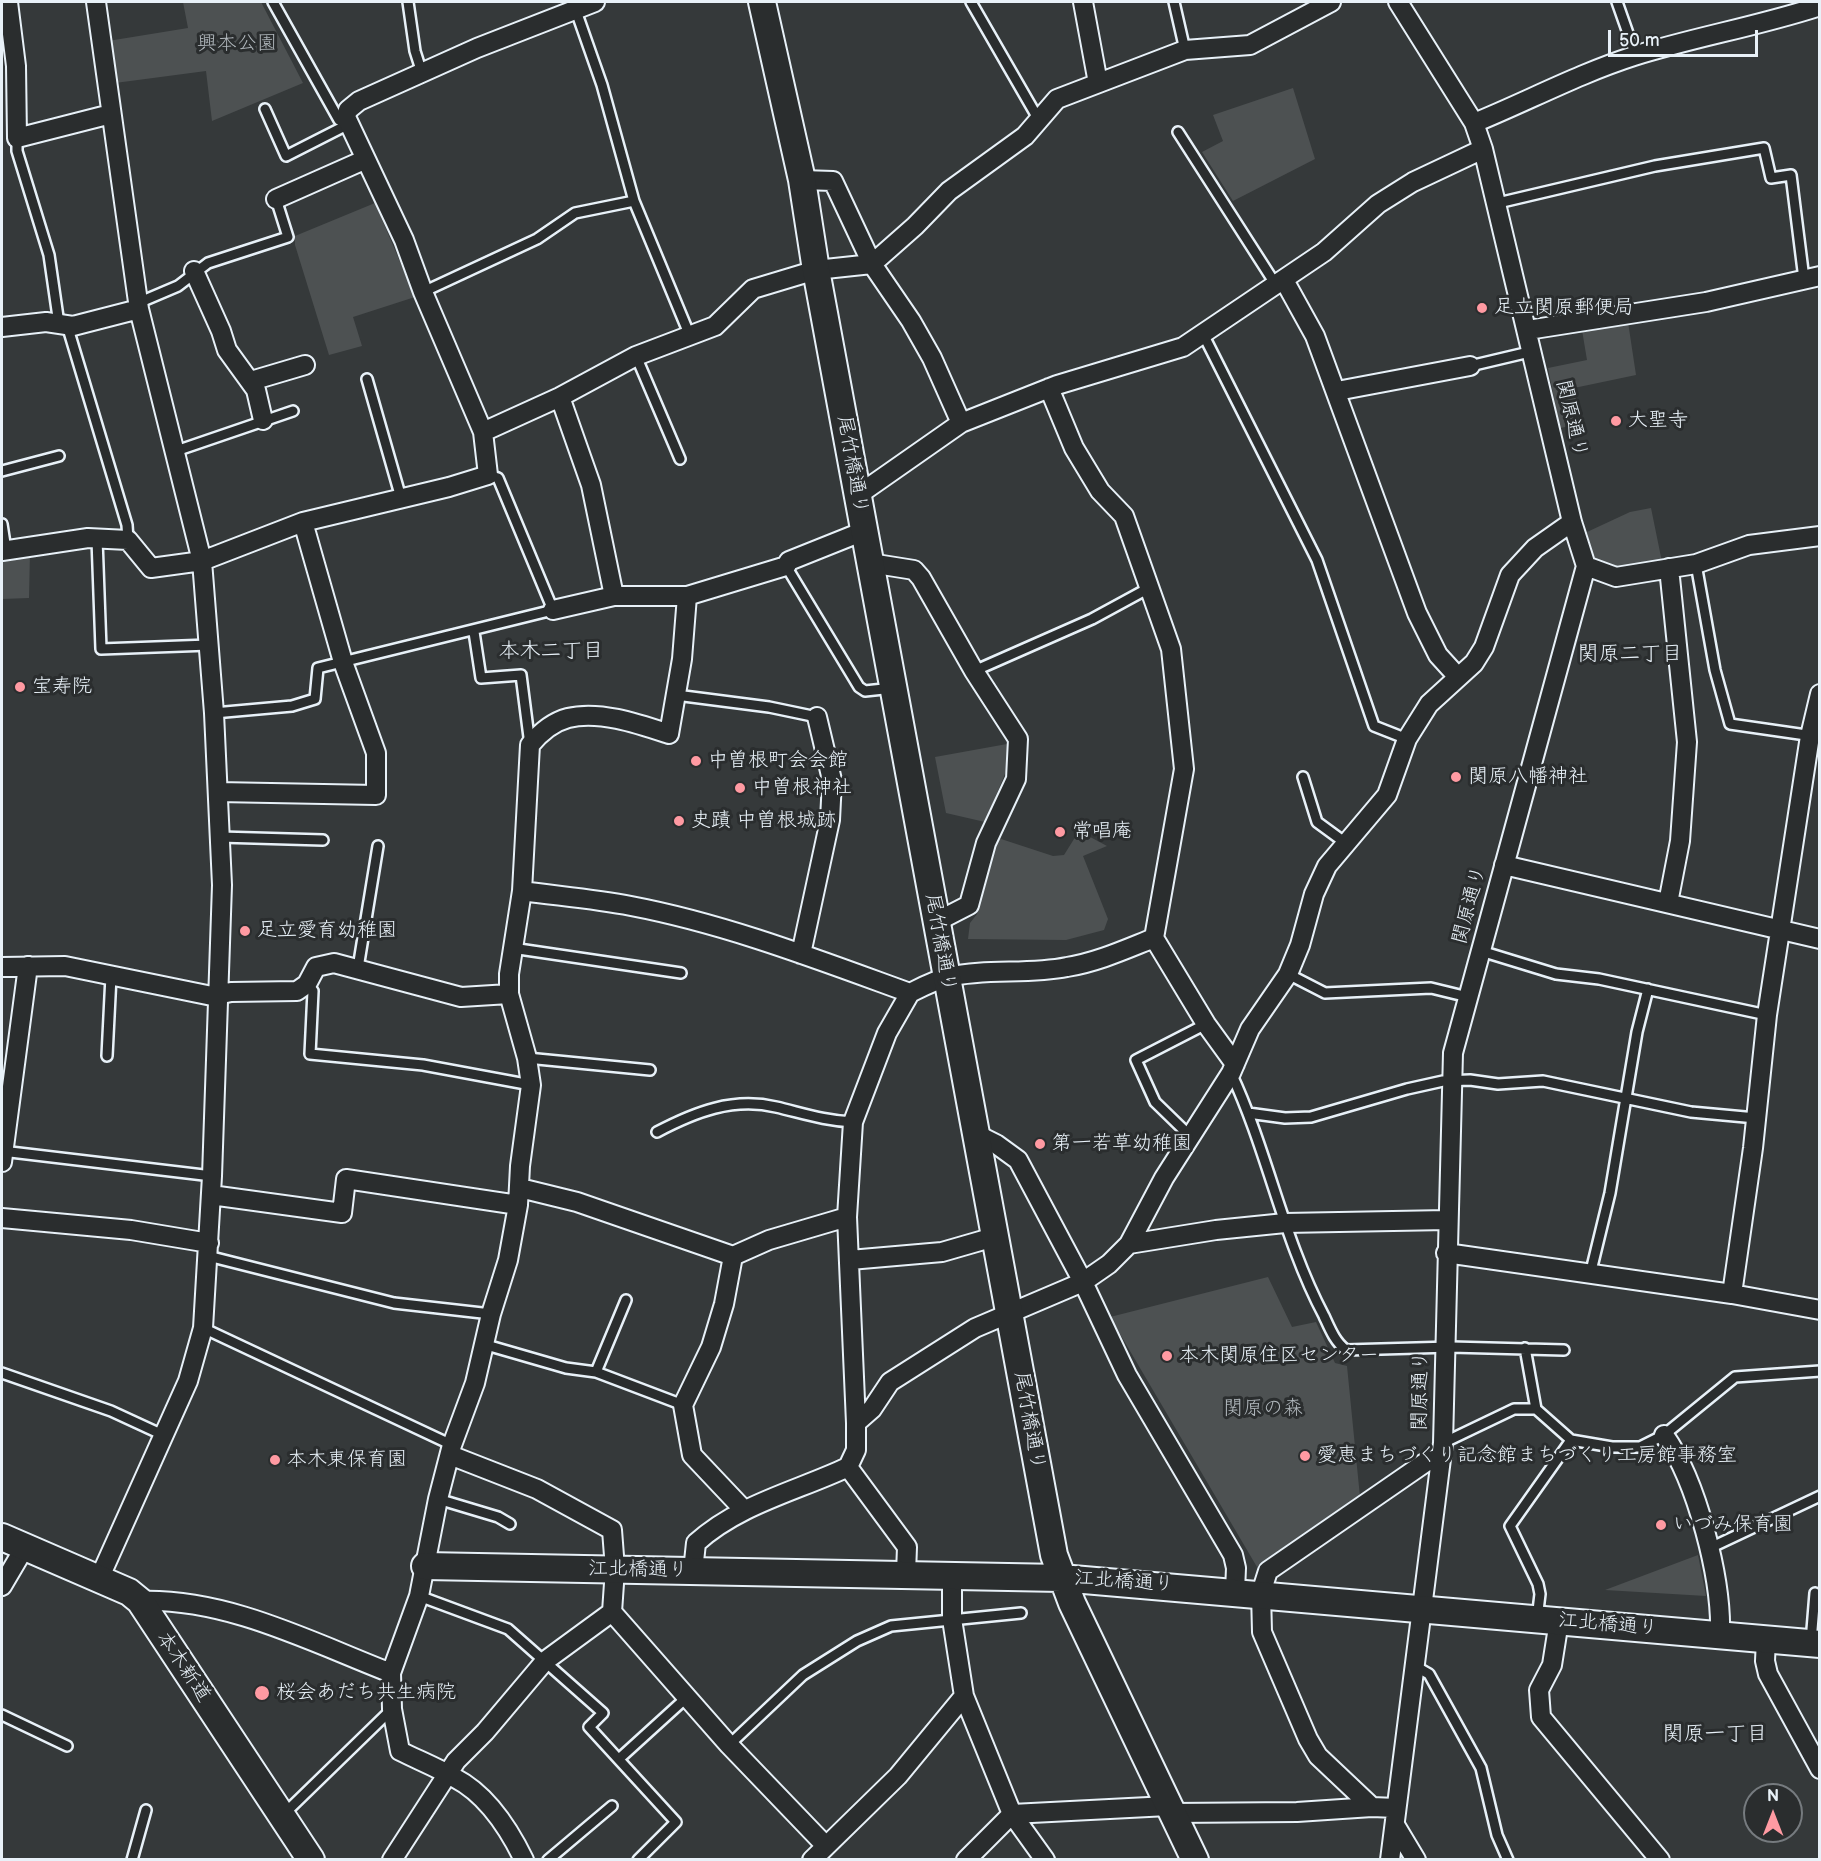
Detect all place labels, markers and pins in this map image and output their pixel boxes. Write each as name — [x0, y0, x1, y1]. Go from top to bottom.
place label: 足立関原郵便局 — [1494, 296, 1634, 320]
marker: 足立関原郵便局 — [1475, 301, 1489, 315]
place label: 大聖寺 — [1628, 409, 1688, 433]
marker: 大聖寺 — [1609, 414, 1623, 428]
place label: 宝寿院 — [32, 675, 92, 699]
marker: 宝寿院 — [13, 680, 27, 694]
place label: 中曽根町会会館 — [708, 749, 848, 773]
marker: 中曽根町会会館 — [689, 754, 703, 768]
place label: 関原八幡神社 — [1468, 765, 1588, 789]
marker: 関原八幡神社 — [1449, 770, 1463, 784]
place label: 中曽根神社 — [752, 776, 852, 800]
marker: 中曽根神社 — [733, 781, 747, 795]
place label: 史蹟 中曽根城跡 — [691, 809, 836, 833]
marker: 史蹟 中曽根城跡 — [672, 814, 686, 828]
place label: 常唱庵 — [1072, 820, 1132, 844]
marker: 常唱庵 — [1053, 825, 1067, 839]
place label: 足立愛育幼稚園 — [257, 919, 397, 943]
marker: 足立愛育幼稚園 — [238, 924, 252, 938]
place label: 第一若草幼稚園 — [1052, 1132, 1192, 1156]
marker: 第一若草幼稚園 — [1033, 1137, 1047, 1151]
place label: 本木関原住区センター — [1179, 1344, 1379, 1368]
marker: 本木関原住区センター — [1160, 1349, 1174, 1363]
place label: 愛恵まちづくり記念館まちづくり工房館事務室 — [1317, 1444, 1737, 1468]
place label: 本木東保育園 — [287, 1448, 407, 1472]
marker: 愛恵まちづくり記念館まちづくり工房館事務室 — [1298, 1449, 1312, 1463]
marker: 本木東保育園 — [268, 1453, 282, 1467]
place label: いづみ保育園 — [1673, 1513, 1793, 1537]
marker: いづみ保育園 — [1654, 1518, 1668, 1532]
place label: 桜会あだち共生病院 — [276, 1681, 456, 1705]
marker: 桜会あだち共生病院 — [253, 1684, 271, 1702]

